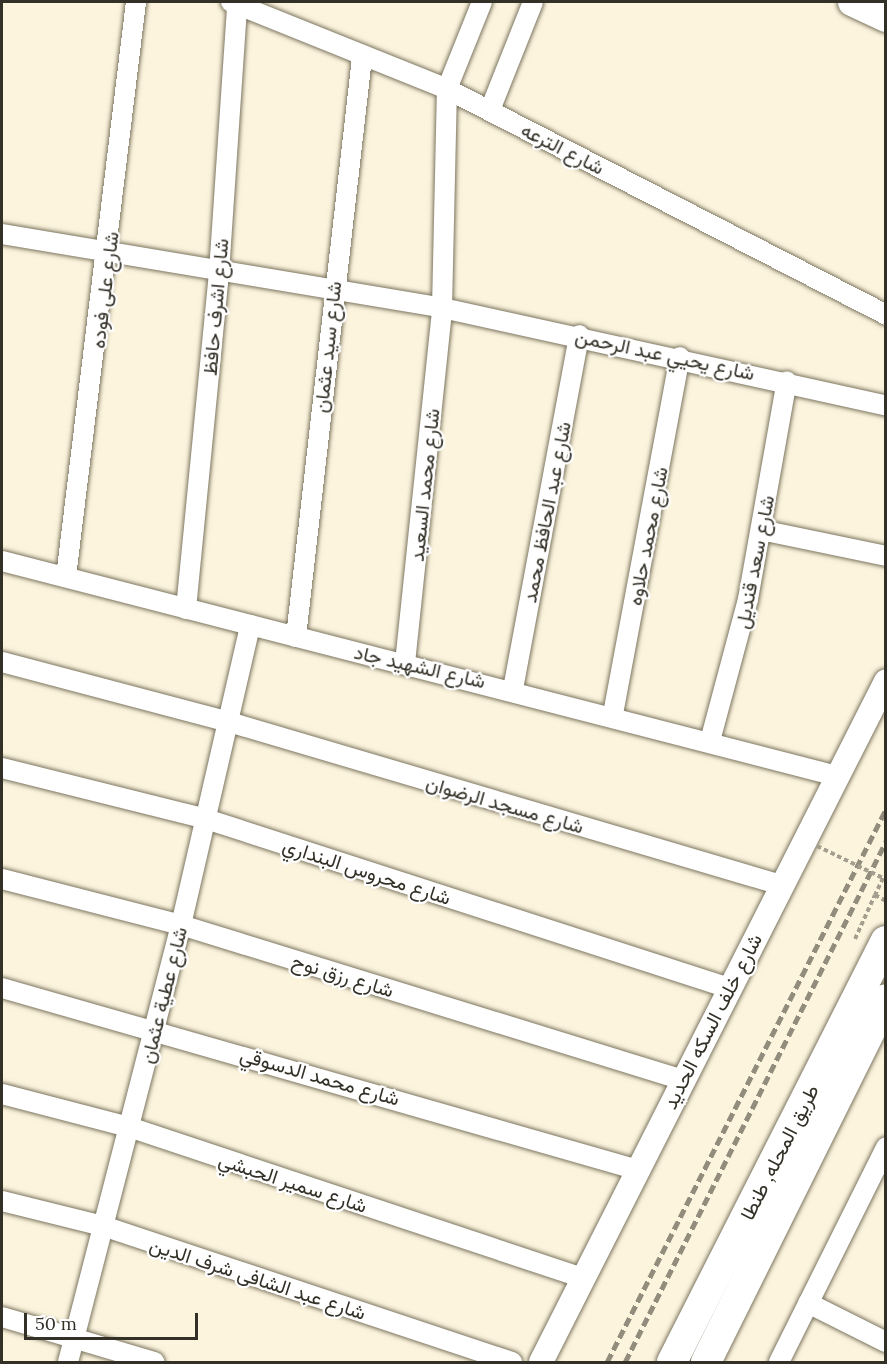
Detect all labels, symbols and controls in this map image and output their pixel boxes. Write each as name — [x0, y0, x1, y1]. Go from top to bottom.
street label: شارع الترعه — [517, 117, 609, 179]
street label: شارع على فوده — [85, 230, 123, 350]
street label: شارع اشرف حافظ — [197, 237, 233, 377]
street label: شارع سيد عثمان — [308, 280, 346, 414]
street label: شارع يحيي عبد الرحمن — [573, 323, 757, 385]
street label: شارع محمد السعيد — [404, 407, 444, 563]
street label: شارع عبد الحافظ محمد — [517, 419, 575, 605]
street label: شارع محمد حلاوه — [622, 465, 672, 607]
street label: شارع سعد قنديل — [729, 493, 779, 631]
street label: شارع الشهيد جاد — [352, 639, 488, 693]
street label: شارع مسجد الرضوان — [423, 770, 587, 838]
street label: شارع محروس البنداري — [280, 833, 454, 909]
street label: شارع عطية عثمان — [134, 924, 192, 1066]
street label: شارع خلف السكه الحديد — [657, 929, 767, 1113]
street label: شارع رزق نوح — [289, 948, 397, 1002]
street label: شارع محمد الدسوقي — [237, 1042, 403, 1110]
street label: طريق المحله, طنطا — [735, 1080, 823, 1224]
street label: شارع سمير الحبشي — [216, 1147, 370, 1217]
street label: شارع عبد الشافى شرف الدين — [147, 1232, 369, 1324]
scale bar — [27, 1301, 201, 1339]
text: 50 m — [35, 1312, 77, 1335]

